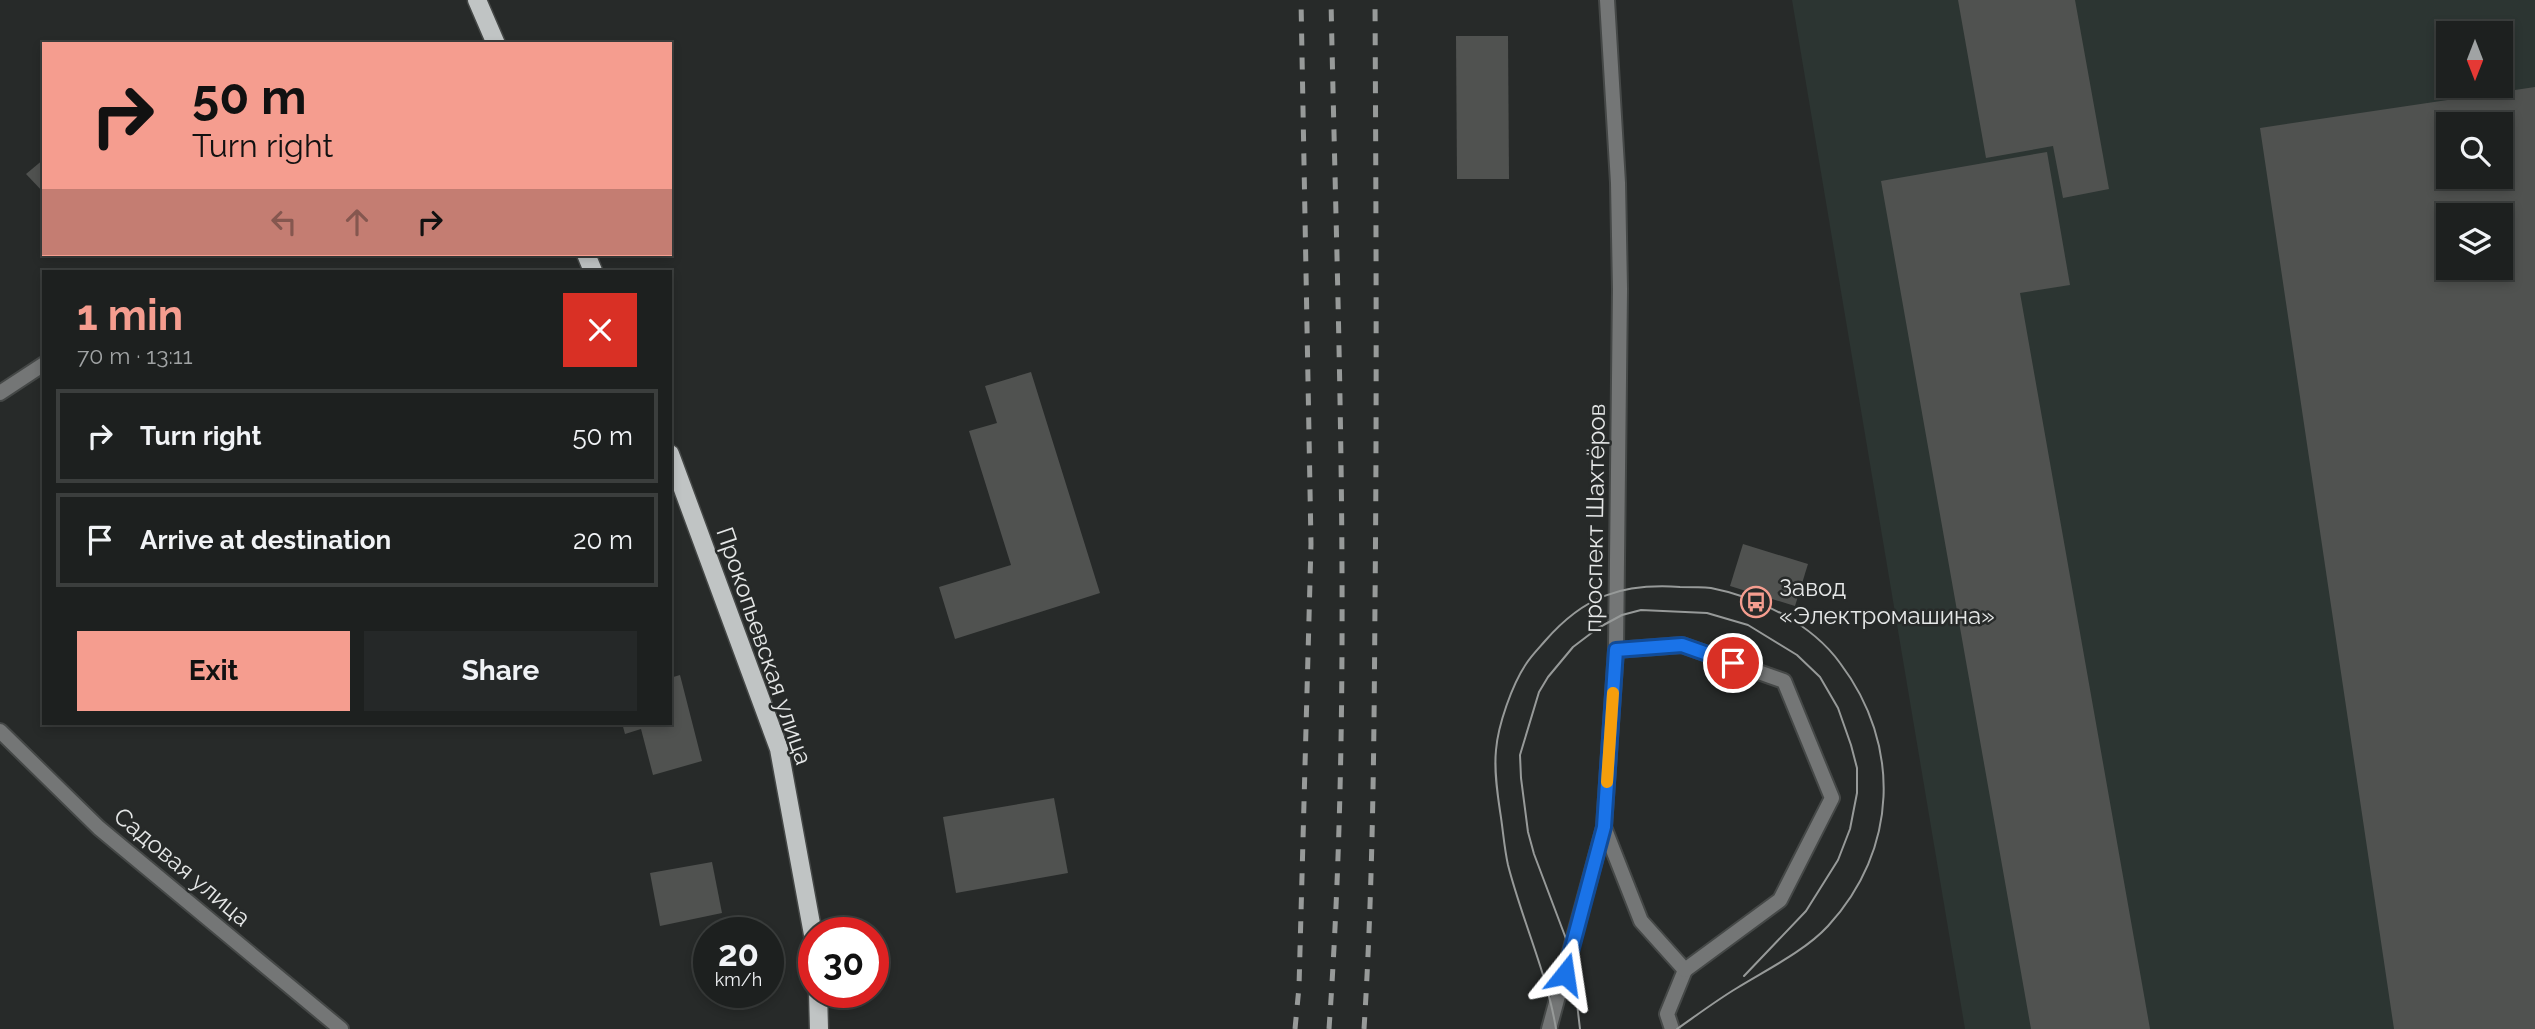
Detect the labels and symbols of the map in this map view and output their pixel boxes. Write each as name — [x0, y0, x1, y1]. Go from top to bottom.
north arrow — [2436, 21, 2513, 98]
street label: проспект Шахтёров — [1578, 403, 1611, 633]
street label: Прокопьевская улица — [710, 523, 819, 768]
place label: Завод «Электромашина» — [1779, 573, 1995, 630]
bus stop icon: Завод «Электромашина» — [1739, 585, 1773, 619]
pin — [1703, 633, 1763, 693]
street label: Садовая улица — [108, 801, 257, 932]
speed limit sign: 30 — [798, 917, 889, 1008]
position arrow — [1528, 937, 1602, 1011]

